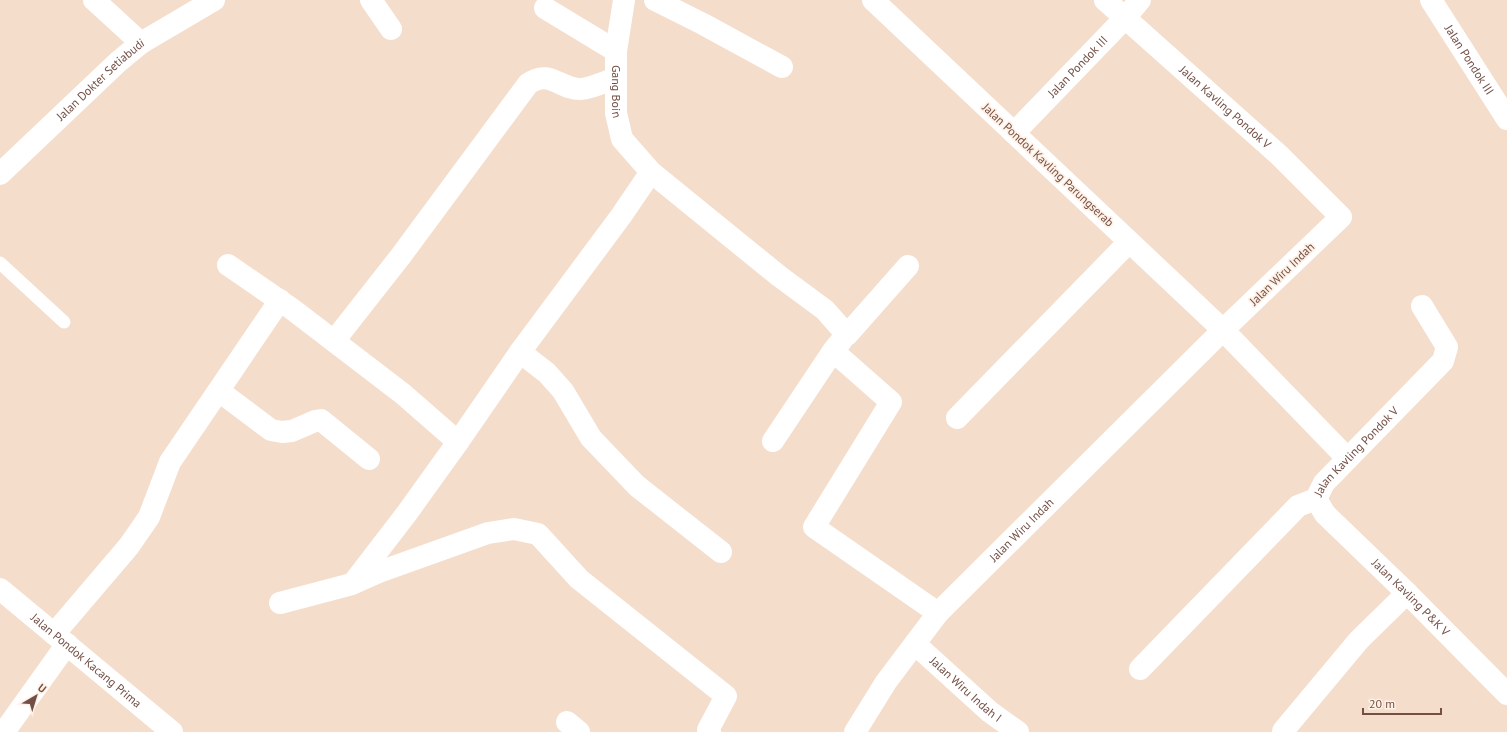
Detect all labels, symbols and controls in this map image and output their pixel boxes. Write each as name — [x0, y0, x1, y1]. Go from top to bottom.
street label: Jalan Pondok III — [1441, 21, 1497, 97]
street label: Jalan Pondok III — [1044, 32, 1111, 101]
street label: Jalan Dokter Setiabudi — [52, 35, 147, 124]
street label: Jalan Kavling Pondok V — [1176, 61, 1275, 152]
street label: Gang Boin — [609, 65, 625, 119]
street label: Jalan Pondok Kavling Parungserab — [979, 99, 1117, 230]
street label: Jalan Wiru Indah — [1245, 239, 1317, 309]
street label: Jalan Kavling Pondok V — [1310, 403, 1402, 500]
street label: Jalan Wiru Indah — [985, 495, 1056, 565]
street label: Jalan Kavling P&K V — [1368, 555, 1453, 639]
street label: Jalan Pondok Kacang Prima — [27, 609, 145, 711]
street label: Jalan Wiru Indah I — [926, 652, 1005, 725]
north arrow — [16, 676, 56, 716]
text: U — [35, 680, 49, 696]
scale bar — [1363, 690, 1441, 716]
text: 20 m — [1369, 696, 1395, 711]

